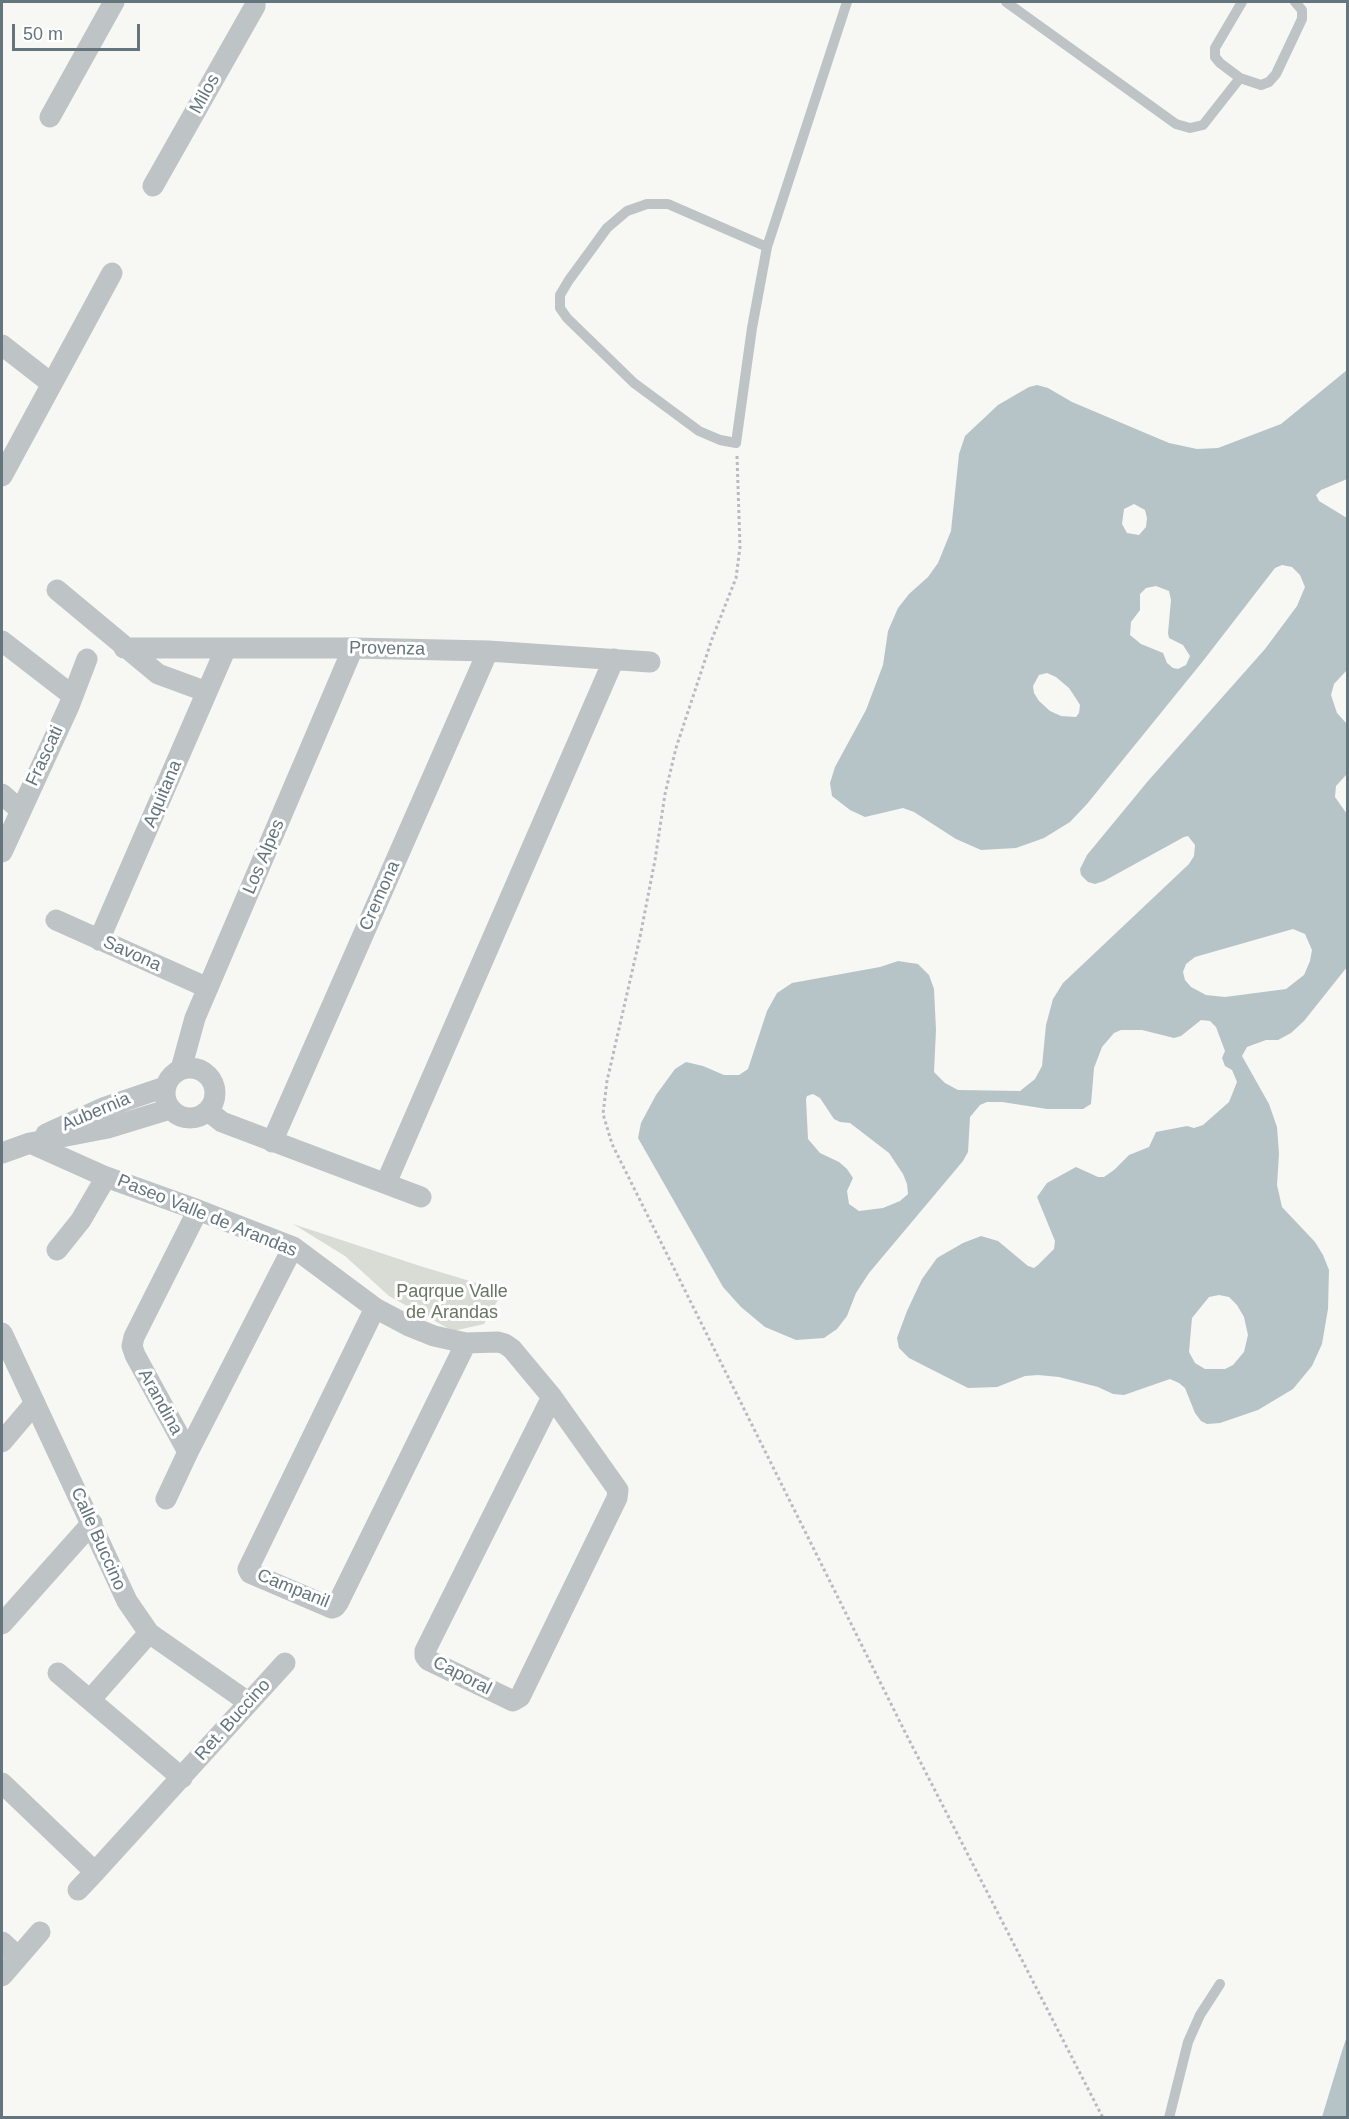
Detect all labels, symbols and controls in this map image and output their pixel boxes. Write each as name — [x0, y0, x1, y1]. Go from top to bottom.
scale bar — [15, 12, 142, 50]
text: 50 m — [23, 24, 63, 44]
street label: Milos — [185, 70, 225, 118]
street label: Provenza — [349, 638, 425, 660]
street label: Frascati — [22, 722, 68, 790]
street label: Aquitana — [139, 757, 187, 831]
street label: Los Alpes — [239, 816, 289, 898]
street label: Cremona — [355, 858, 405, 934]
street label: Savona — [100, 932, 164, 976]
street label: Aubernia — [59, 1088, 133, 1136]
street label: Paseo Valle de Arandas — [114, 1170, 300, 1262]
park label: Paqrque Valle de Arandas — [396, 1281, 508, 1324]
street label: Arandina — [133, 1365, 187, 1439]
street label: Calle Buccino — [66, 1484, 130, 1594]
street label: Campanil — [254, 1565, 332, 1613]
street label: Caporal — [429, 1652, 495, 1700]
street label: Ret. Buccino — [191, 1675, 275, 1765]

